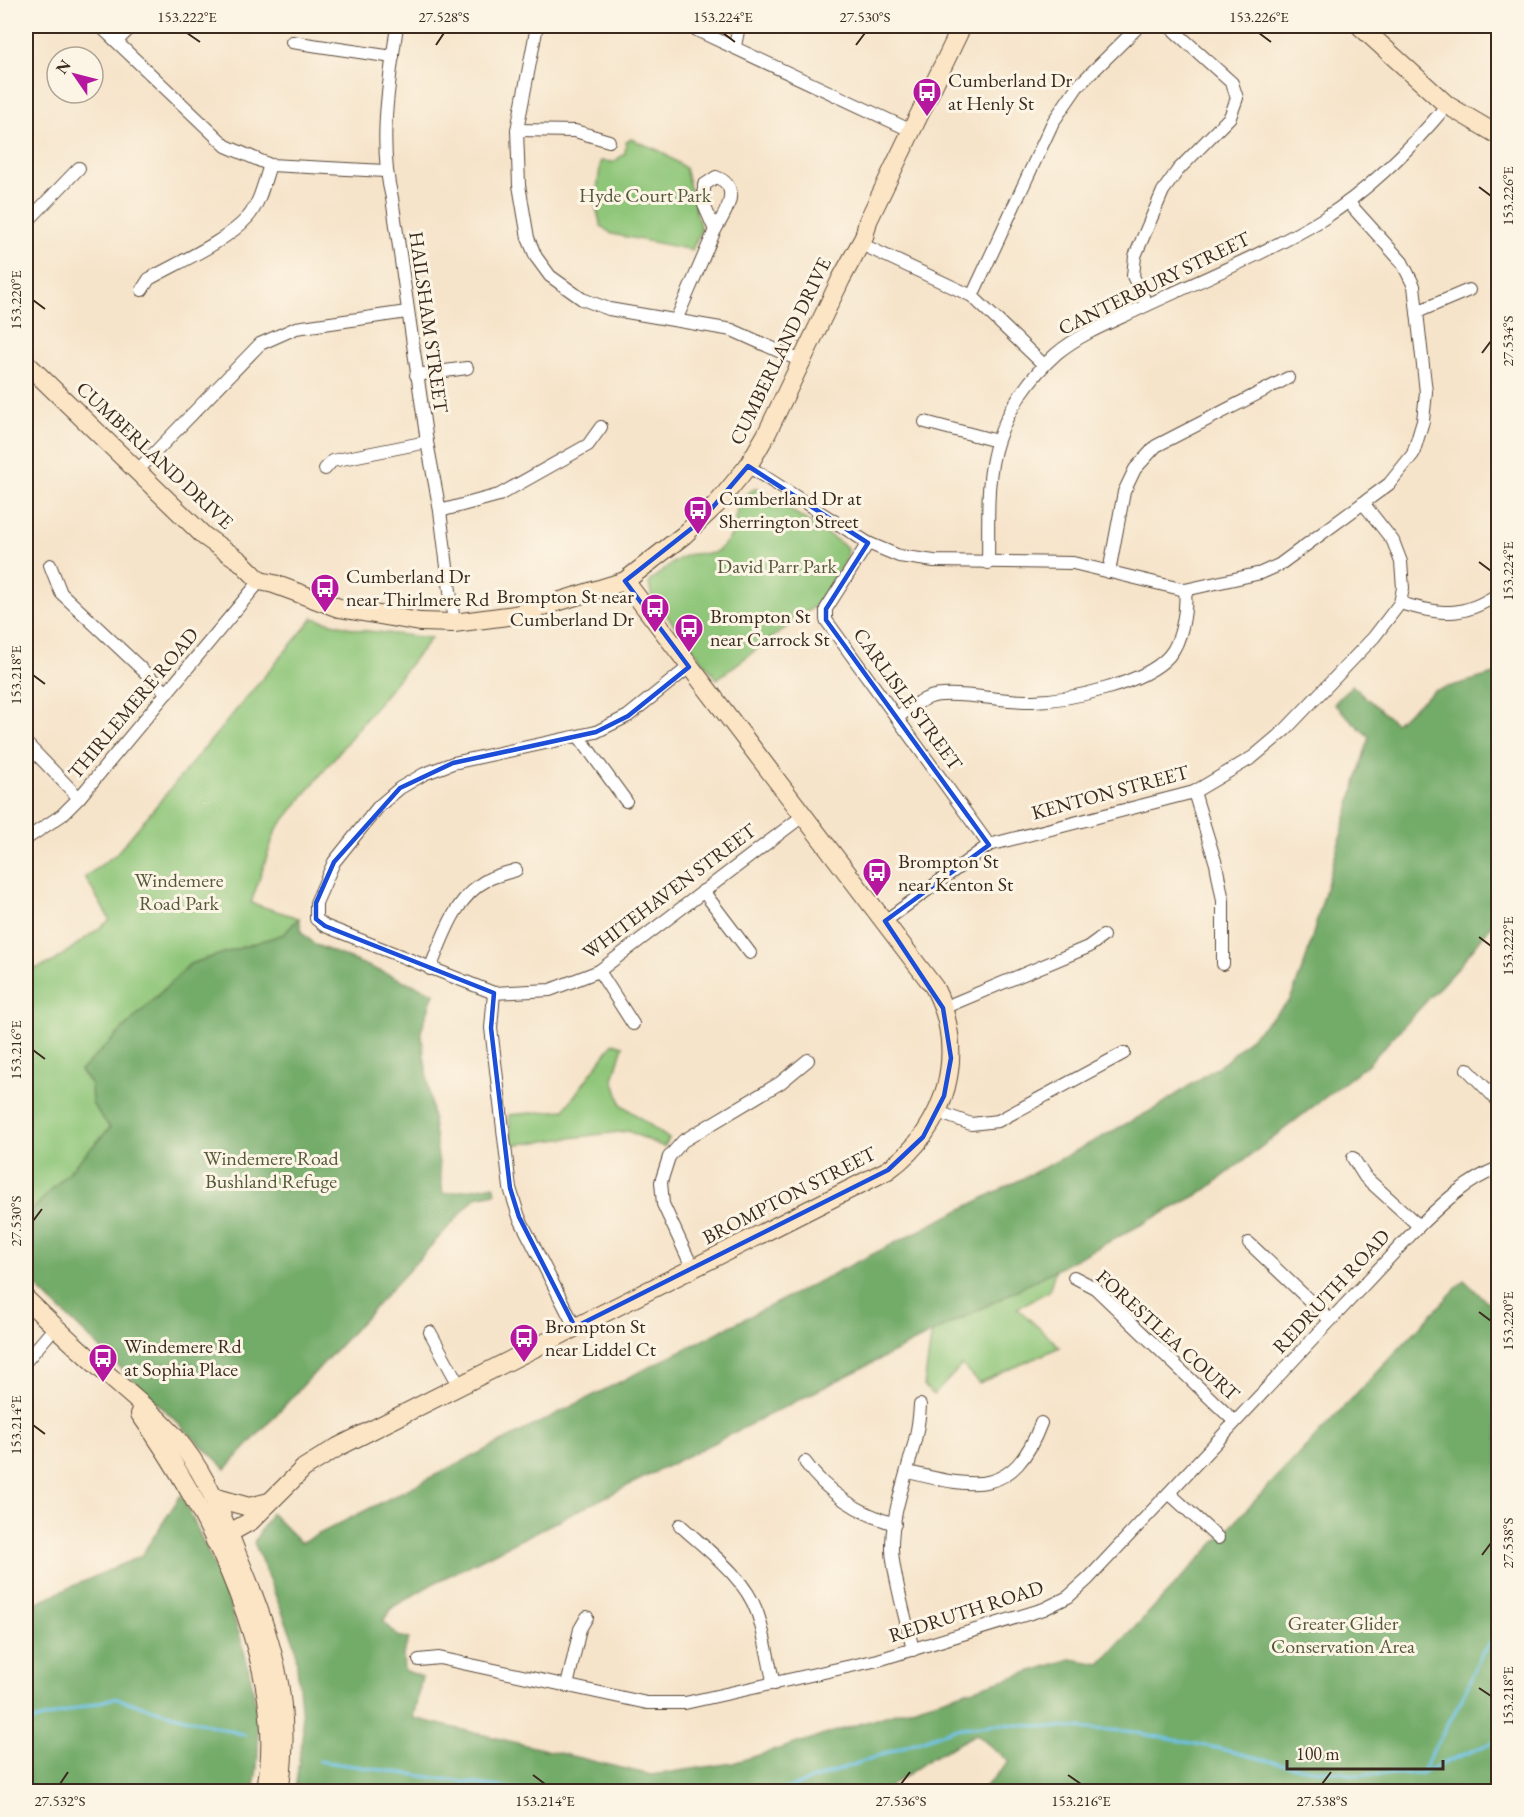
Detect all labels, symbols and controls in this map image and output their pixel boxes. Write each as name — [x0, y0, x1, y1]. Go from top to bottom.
text: 153.222°E — [157, 7, 217, 26]
text: 27.528°S — [419, 7, 469, 26]
text: 153.224°E — [693, 7, 753, 26]
text: 27.530°S — [840, 7, 890, 26]
text: 153.226°E — [1229, 7, 1289, 26]
north arrow — [45, 45, 105, 105]
text: N — [51, 55, 75, 78]
place label: Cumberland Dr at Henly St — [948, 67, 1073, 116]
bus stop icon: Cumberland Dr at Henly St — [911, 76, 943, 118]
text: 153.226°E — [1498, 166, 1517, 226]
park label: Hyde Court Park — [579, 182, 712, 208]
street label: CANTERBURY STREET — [1054, 225, 1255, 341]
street label: HAILSHAM STREET — [403, 230, 455, 415]
street label: CUMBERLAND DRIVE — [723, 253, 837, 449]
text: 153.220°E — [6, 270, 25, 330]
text: 27.534°S — [1498, 316, 1517, 366]
street label: CUMBERLAND DRIVE — [71, 375, 239, 535]
place label: Cumberland Dr at Sherrington Street — [719, 485, 862, 534]
bus stop icon: Cumberland Dr at Sherrington Street — [682, 494, 714, 536]
text: 153.224°E — [1498, 541, 1517, 601]
park label: David Parr Park — [717, 553, 838, 579]
place label: Cumberland Dr near Thirlmere Rd — [346, 563, 490, 612]
bus stop icon: Cumberland Dr near Thirlmere Rd — [309, 572, 341, 614]
place label: Brompton St near Cumberland Dr — [496, 583, 634, 632]
bus stop icon: Brompton St near Cumberland Dr — [639, 592, 671, 634]
place label: Brompton St near Carrock St — [710, 603, 830, 652]
bus stop icon: Brompton St near Carrock St — [673, 612, 705, 654]
street label: THIRLEMERE ROAD — [62, 622, 204, 784]
street label: CARLISLE STREET — [848, 623, 969, 776]
text: 153.218°E — [6, 645, 25, 705]
street label: KENTON STREET — [1029, 758, 1192, 825]
street label: WHITEHAVEN STREET — [577, 817, 761, 965]
place label: Brompton St near Kenton St — [898, 848, 1014, 897]
bus stop icon: Brompton St near Kenton St — [861, 856, 893, 898]
park label: Windemere Road Park — [134, 867, 224, 916]
text: 153.222°E — [1498, 916, 1517, 976]
text: 153.216°E — [6, 1020, 25, 1080]
street label: BROMPTON STREET — [698, 1140, 881, 1250]
park label: Windemere Road Bushland Refuge — [204, 1145, 339, 1194]
text: 27.530°S — [6, 1196, 25, 1246]
street label: REDRUTH ROAD — [1267, 1223, 1395, 1359]
street label: FORESTLEA COURT — [1091, 1264, 1246, 1407]
text: 153.220°E — [1498, 1291, 1517, 1351]
place label: Brompton St near Liddel Ct — [545, 1313, 657, 1362]
bus stop icon: Brompton St near Liddel Ct — [508, 1322, 540, 1364]
place label: Windemere Rd at Sophia Place — [124, 1333, 242, 1382]
bus stop icon: Windemere Rd at Sophia Place — [87, 1342, 119, 1384]
text: 153.214°E — [6, 1395, 25, 1455]
text: 27.538°S — [1498, 1518, 1517, 1568]
street label: REDRUTH ROAD — [885, 1574, 1047, 1648]
park label: Greater Glider Conservation Area — [1271, 1610, 1415, 1659]
text: 153.218°E — [1498, 1666, 1517, 1726]
scale bar — [1287, 1733, 1443, 1771]
text: 100 m — [1296, 1742, 1340, 1765]
text: 27.532°S — [35, 1791, 85, 1810]
text: 153.214°E — [515, 1791, 575, 1810]
text: 27.536°S — [876, 1791, 926, 1810]
text: 153.216°E — [1051, 1791, 1111, 1810]
text: 27.538°S — [1297, 1791, 1347, 1810]

